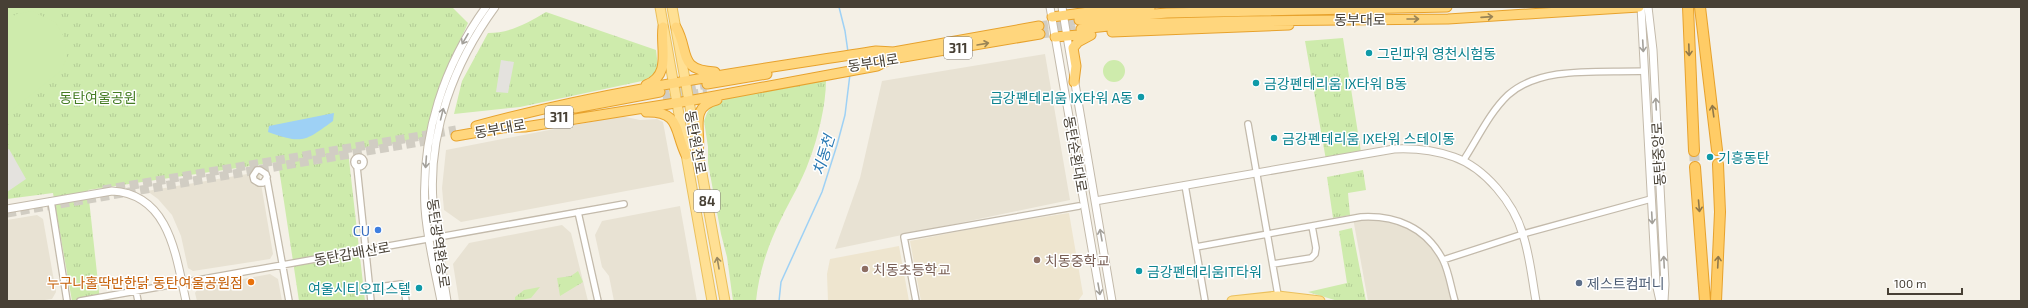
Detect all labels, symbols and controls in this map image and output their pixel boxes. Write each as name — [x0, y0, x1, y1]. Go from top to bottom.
street label: 동부대로 — [1334, 11, 1386, 28]
one-way arrow — [1480, 13, 1493, 20]
one-way arrow — [1406, 15, 1419, 23]
one-way arrow — [460, 33, 468, 45]
road number: 311 — [944, 37, 972, 59]
one-way arrow — [1639, 39, 1646, 52]
one-way arrow — [976, 40, 989, 48]
one-way arrow — [1685, 43, 1693, 56]
place label: 그린파워 영천시험동 — [1377, 45, 1496, 62]
marker: 그린파워 영천시험동 — [1364, 48, 1374, 58]
street label: 동부대로 — [846, 50, 900, 74]
place label: 금강펜테리움 IX타워 B동 — [1264, 75, 1407, 92]
marker: 금강펜테리움 IX타워 B동 — [1251, 78, 1261, 88]
park label: 동탄여울공원 — [59, 89, 137, 106]
place label: 금강펜테리움 IX타워 A동 — [990, 89, 1133, 106]
marker: 금강펜테리움 IX타워 A동 — [1136, 92, 1146, 102]
one-way arrow — [1652, 98, 1659, 111]
one-way arrow — [1709, 105, 1717, 118]
road number: 311 — [545, 106, 573, 128]
one-way arrow — [439, 108, 447, 121]
street label: 동탄원천로 — [682, 109, 710, 175]
street label: 동탄순환대로 — [1061, 114, 1091, 194]
street label: 동부대로 — [473, 115, 527, 141]
street label: 동탄중앙로 — [1648, 121, 1668, 187]
water label: 치동천 — [808, 130, 838, 177]
place label: 금강펜테리움 IX타워 스테이동 — [1282, 130, 1455, 147]
marker: 금강펜테리움 IX타워 스테이동 — [1269, 133, 1279, 143]
place label: 기흥동탄 — [1718, 149, 1770, 166]
marker: 기흥동탄 — [1705, 152, 1715, 162]
one-way arrow — [423, 155, 430, 168]
road number: 84 — [694, 190, 720, 212]
street label: 동탄광역환승로 — [424, 197, 454, 289]
one-way arrow — [1695, 199, 1702, 212]
one-way arrow — [1649, 211, 1656, 224]
place label: CU — [353, 222, 370, 239]
marker: CU — [373, 225, 383, 235]
one-way arrow — [1096, 229, 1104, 242]
street label: 동탄감배산로 — [312, 238, 392, 268]
place label: 치동중학교 — [1045, 252, 1110, 269]
marker: 치동중학교 — [1032, 255, 1042, 265]
one-way arrow — [1660, 256, 1667, 269]
one-way arrow — [1714, 256, 1721, 269]
one-way arrow — [714, 257, 722, 270]
place label: 치동초등학교 — [873, 261, 950, 278]
place label: 금강펜테리움IT타워 — [1147, 263, 1262, 280]
marker: 치동초등학교 — [860, 264, 870, 274]
marker: 금강펜테리움IT타워 — [1134, 266, 1144, 276]
scale bar — [1888, 270, 1962, 296]
place label: 누구나홀딱반한닭 동탄여울공원점 — [47, 274, 243, 291]
place label: 제스트컴퍼니 — [1587, 275, 1664, 292]
text: 100 m — [1894, 276, 1926, 290]
marker: 누구나홀딱반한닭 동탄여울공원점 — [246, 277, 256, 287]
marker: 제스트컴퍼니 — [1574, 278, 1584, 288]
place label: 여울시티오피스텔 — [308, 280, 411, 297]
one-way arrow — [1096, 282, 1104, 295]
marker: 여울시티오피스텔 — [414, 283, 424, 293]

